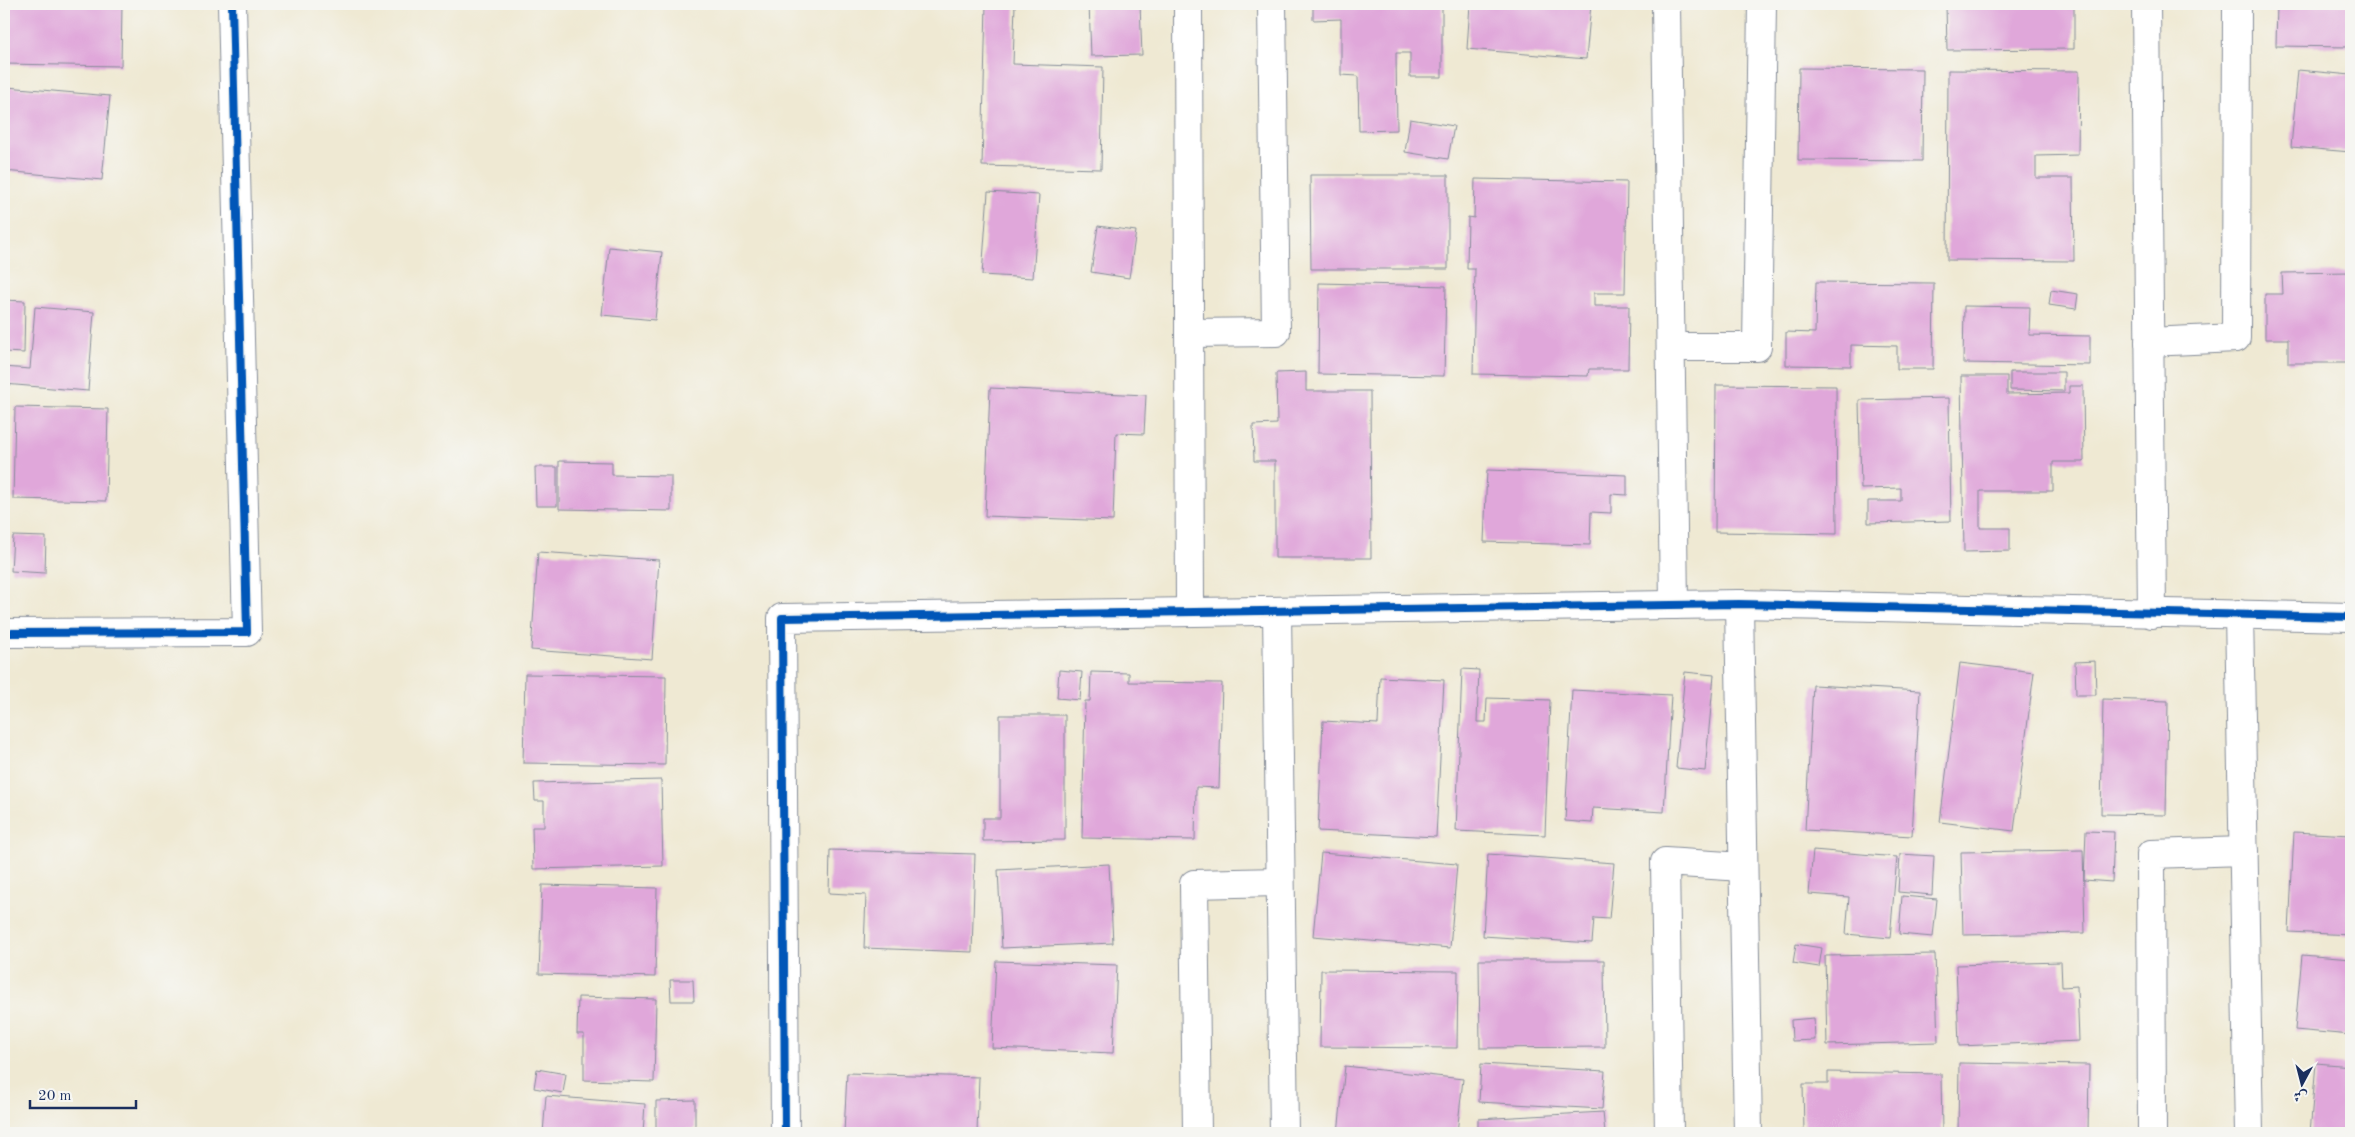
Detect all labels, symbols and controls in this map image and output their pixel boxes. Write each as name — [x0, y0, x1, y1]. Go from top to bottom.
north arrow — [2278, 1060, 2328, 1110]
scale bar — [30, 1077, 136, 1109]
text: ش — [2293, 1088, 2308, 1104]
text: 20 m — [38, 1089, 72, 1104]

